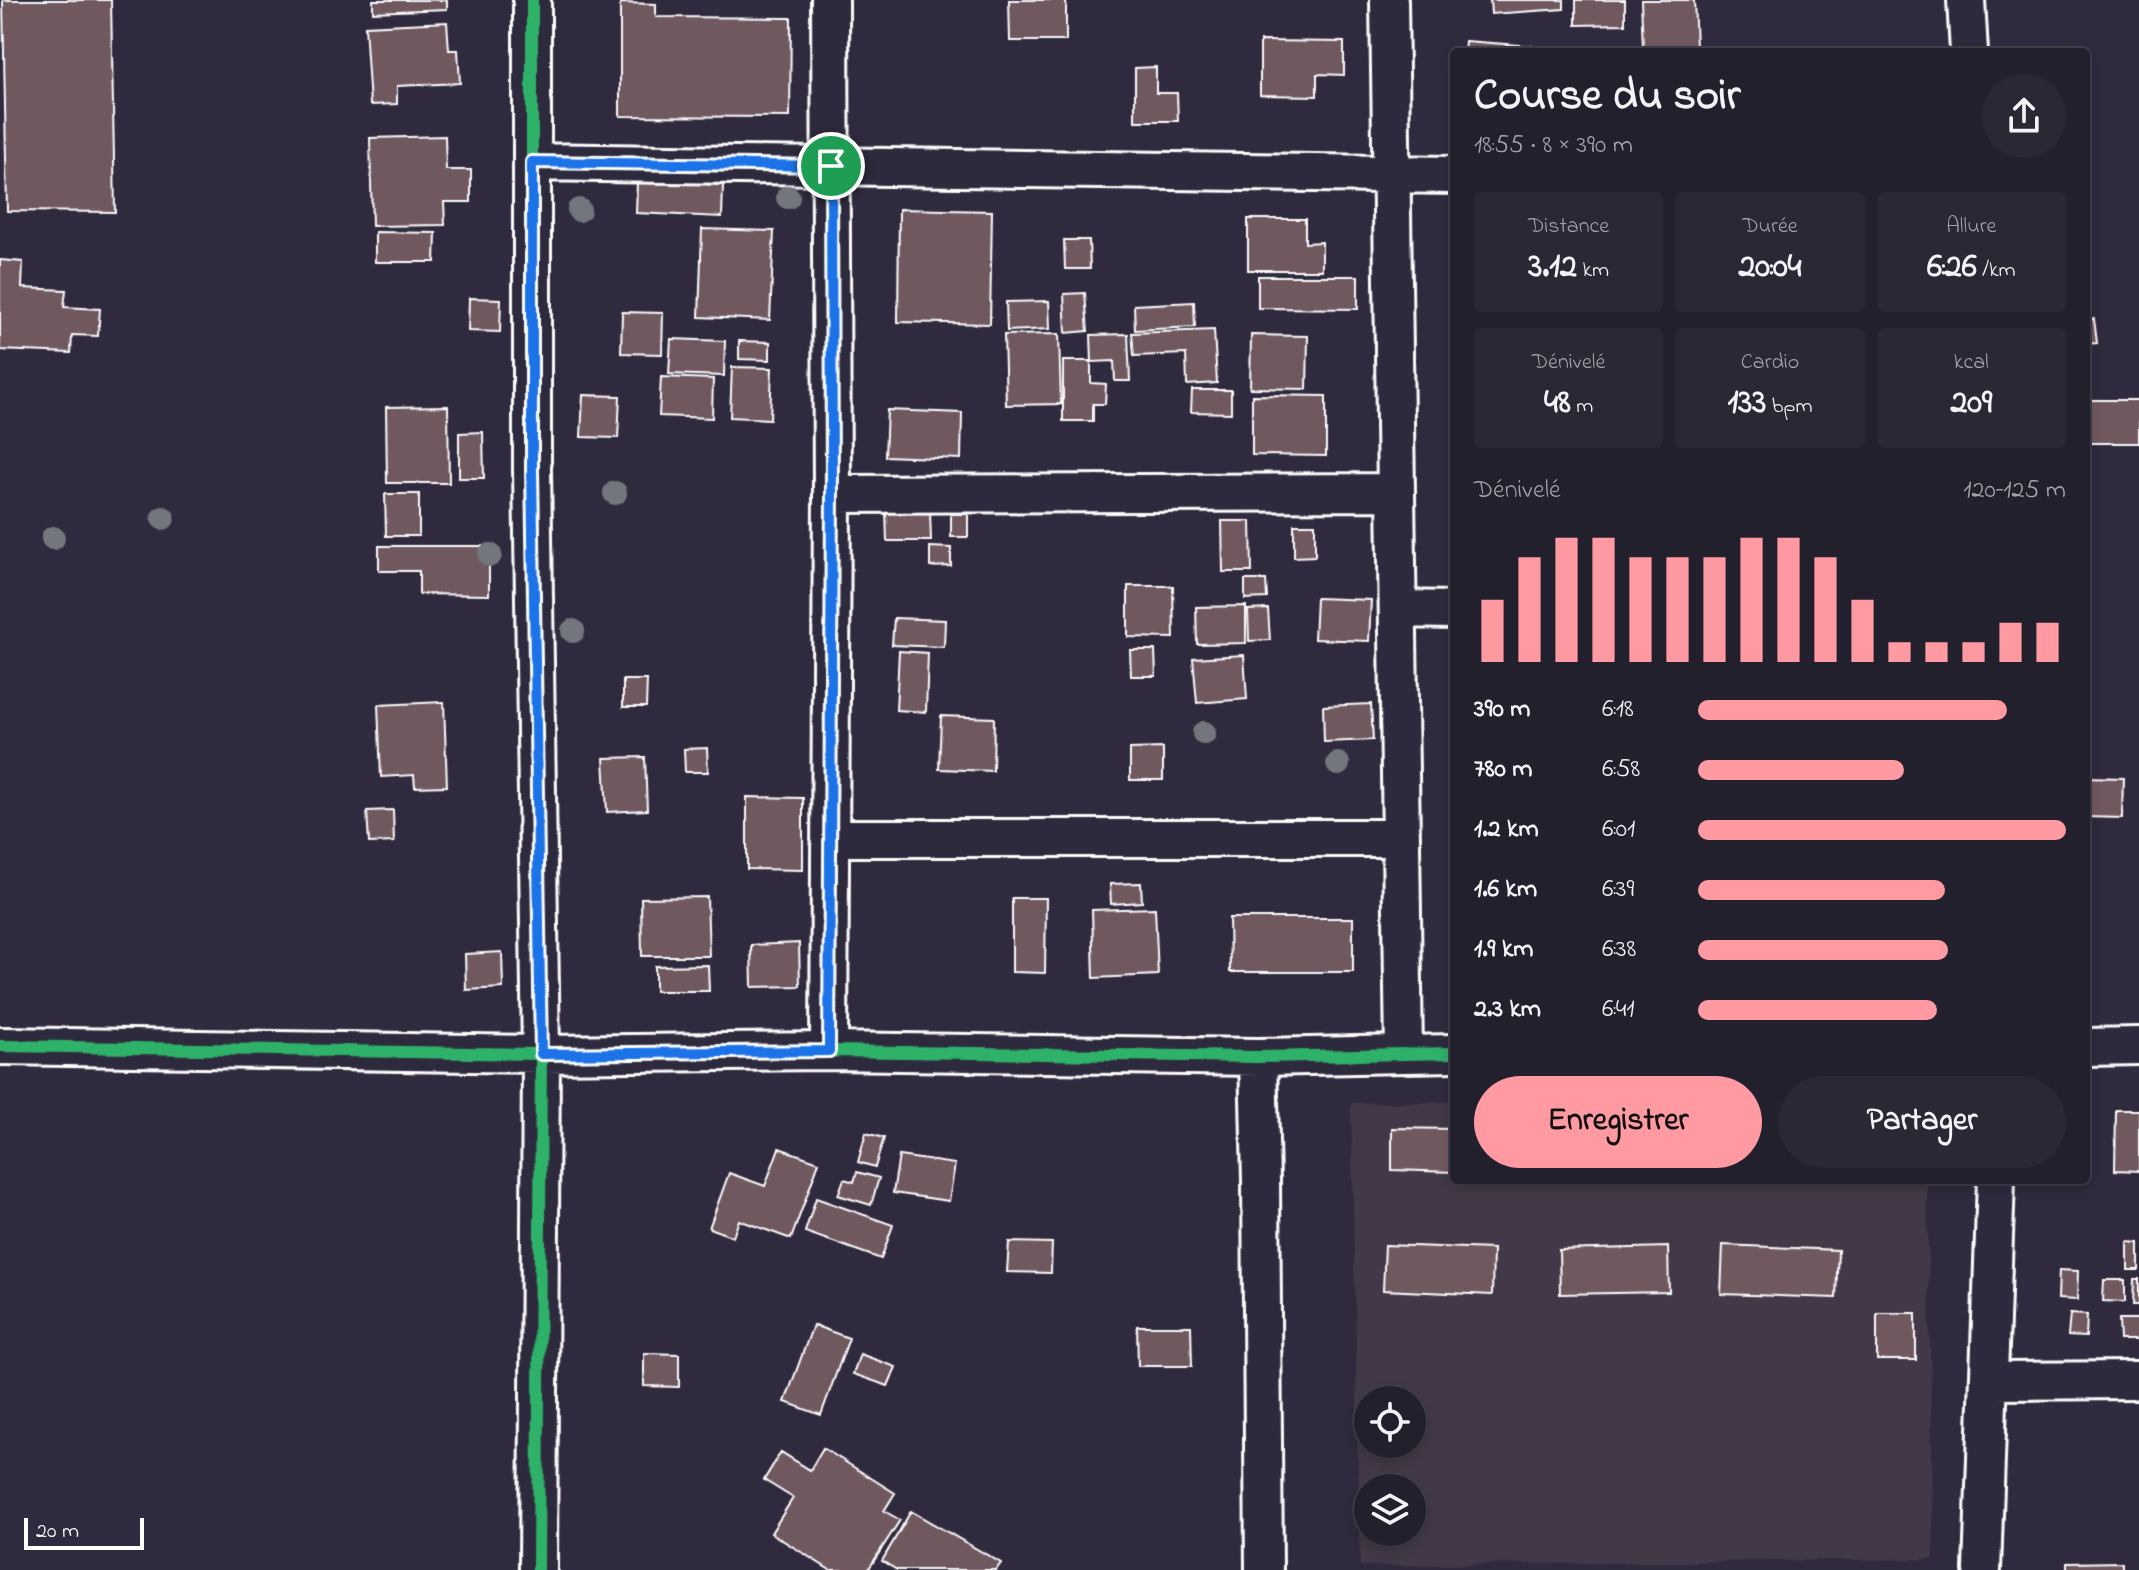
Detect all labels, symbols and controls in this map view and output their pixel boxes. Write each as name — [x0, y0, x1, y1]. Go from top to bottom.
text: Course du soir — [1474, 65, 1740, 129]
button: share — [1982, 74, 2066, 158]
text: 18:55 · 8 × 390 m — [1474, 127, 1633, 165]
pin — [797, 132, 865, 200]
icon: arrive — [809, 144, 853, 188]
text: Distance — [1528, 211, 1609, 243]
text: Durée — [1742, 211, 1798, 243]
text: Allure — [1946, 211, 1996, 243]
text: 3.12 — [1528, 243, 1577, 293]
text: 20:04 — [1738, 243, 1802, 293]
text: 6:26 — [1927, 243, 1977, 293]
text: km — [1577, 255, 1609, 287]
text: /km — [1977, 255, 2016, 287]
text: Dénivelé — [1532, 347, 1605, 379]
text: Cardio — [1741, 347, 1799, 379]
text: kcal — [1954, 347, 1989, 379]
text: 48 — [1544, 379, 1571, 429]
text: 133 — [1727, 379, 1766, 429]
text: 209 — [1950, 379, 1992, 429]
text: m — [1571, 391, 1593, 423]
text: bpm — [1766, 391, 1813, 423]
text: Dénivelé — [1474, 472, 1561, 510]
text: 120–125 m — [1963, 472, 2066, 510]
text: 390 m — [1474, 691, 1530, 729]
text: 6:18 — [1602, 691, 1634, 729]
text: 780 m — [1474, 751, 1532, 789]
text: 6:58 — [1602, 751, 1640, 789]
text: 1.2 km — [1474, 811, 1539, 849]
text: 6:01 — [1602, 811, 1635, 849]
text: 1.6 km — [1474, 871, 1537, 909]
text: 6:39 — [1602, 871, 1634, 909]
text: 1.9 km — [1474, 931, 1533, 969]
text: 6:38 — [1602, 931, 1636, 969]
text: 2.3 km — [1474, 991, 1541, 1029]
text: 6:41 — [1602, 991, 1635, 1029]
button: Enregistrer — [1474, 1076, 1762, 1168]
button: Partager — [1778, 1076, 2066, 1168]
map controls — [1354, 1386, 1426, 1546]
button: locate — [1354, 1386, 1426, 1458]
button: layers — [1354, 1474, 1426, 1546]
scale bar — [24, 1514, 144, 1550]
text: 20 m — [36, 1516, 79, 1548]

